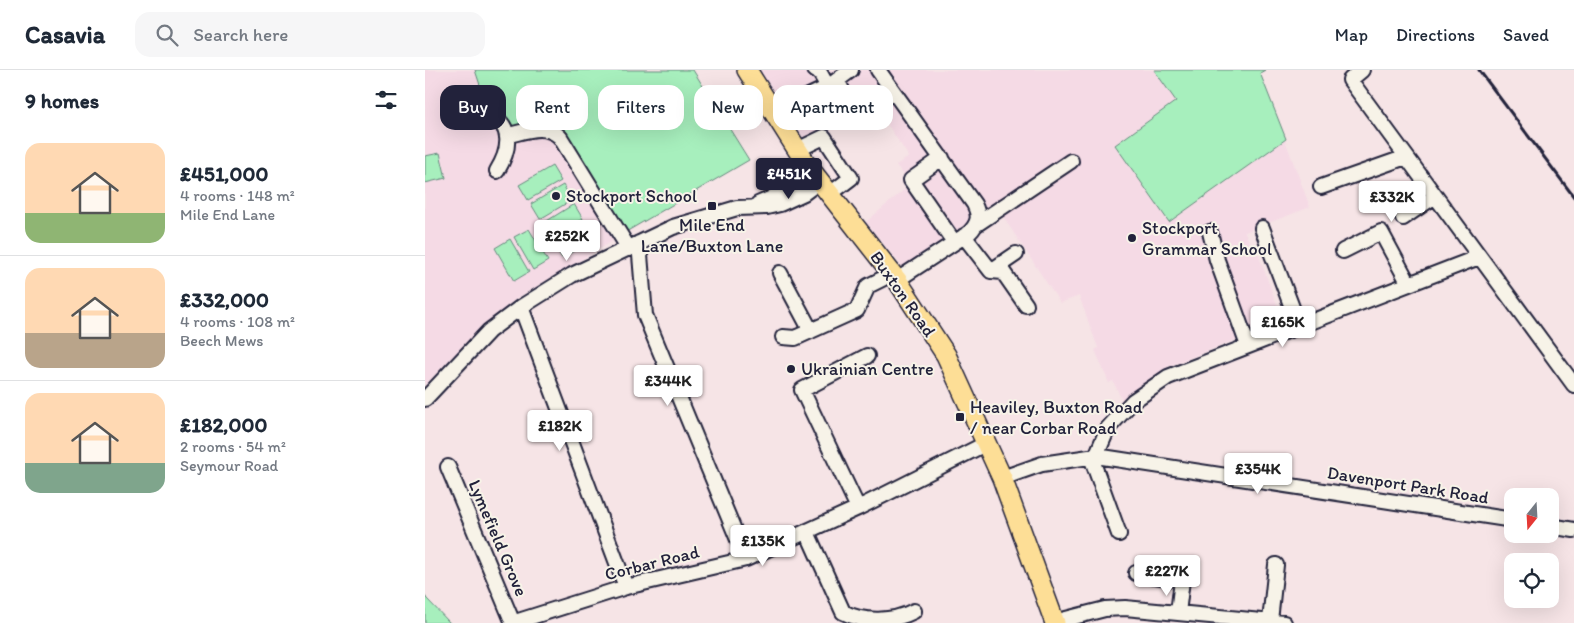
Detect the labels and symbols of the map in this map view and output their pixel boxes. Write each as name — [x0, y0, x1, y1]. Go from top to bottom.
pin: £451K — [754, 158, 824, 200]
pin: £332K — [1357, 180, 1427, 223]
place label: Stockport School — [566, 185, 697, 207]
marker: Stockport School — [550, 190, 562, 202]
marker: Mile End Lane/Buxton Lane — [706, 200, 718, 212]
place label: Mile End Lane/Buxton Lane — [641, 214, 783, 257]
place label: Stockport Grammar School — [1142, 217, 1272, 260]
pin: £252K — [532, 220, 602, 262]
marker: Stockport Grammar School — [1126, 232, 1138, 244]
street label: Buxton Road — [865, 247, 941, 341]
pin: £165K — [1248, 306, 1318, 348]
place label: Ukrainian Centre — [801, 358, 934, 380]
marker: Ukrainian Centre — [785, 363, 797, 375]
pin: £344K — [633, 364, 703, 407]
place label: Heaviley, Buxton Road / near Corbar Road — [970, 396, 1143, 439]
pin: £182K — [525, 410, 595, 452]
marker: Heaviley, Buxton Road / near Corbar Road — [954, 411, 966, 423]
pin: £354K — [1223, 452, 1293, 495]
street label: Davenport Park Road — [1326, 461, 1491, 509]
street label: Lymefield Grove — [464, 476, 532, 600]
north arrow — [1504, 488, 1559, 542]
pin: £135K — [728, 524, 798, 567]
street label: Corbar Road — [602, 541, 702, 585]
pin: £227K — [1132, 554, 1202, 597]

